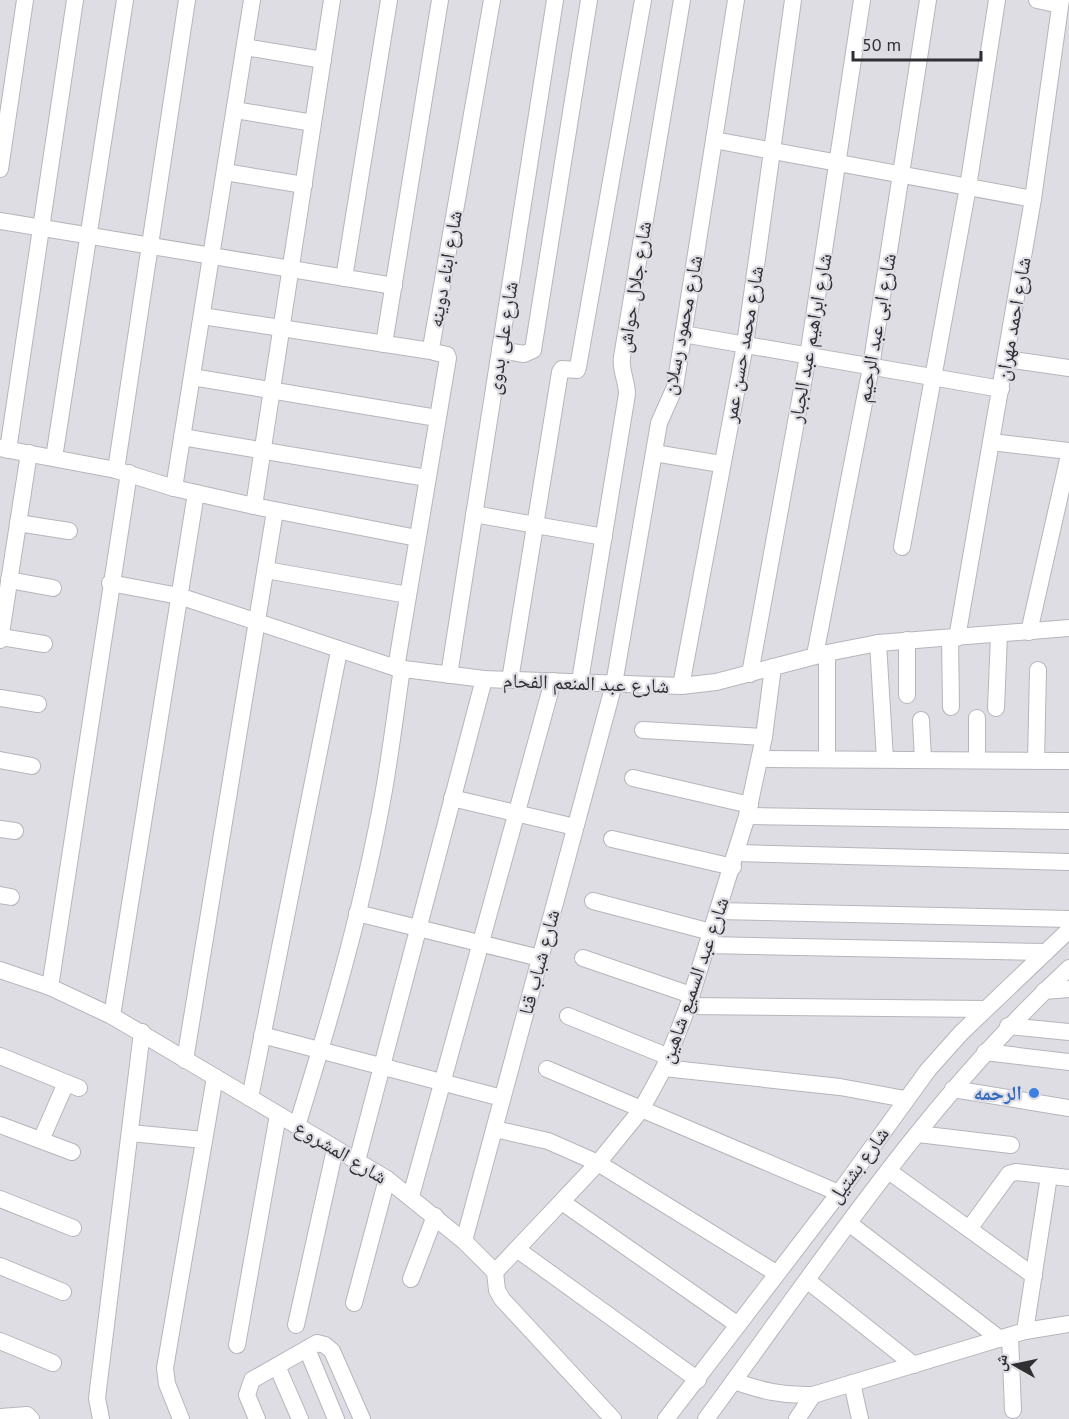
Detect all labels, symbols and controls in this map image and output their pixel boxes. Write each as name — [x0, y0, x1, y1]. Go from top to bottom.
scale bar — [853, 24, 980, 62]
text: 50 m — [862, 33, 901, 56]
street label: شارع ابناء دوينه — [422, 209, 468, 329]
street label: شارع جلال حواش — [611, 219, 657, 355]
street label: شارع ابراهيم عبد الجبار — [782, 251, 839, 426]
street label: شارع ابى عبد الرحيم — [850, 251, 903, 405]
street label: شارع محمود رسلان — [656, 253, 708, 397]
street label: شارع احمد مهران — [989, 255, 1037, 383]
street label: شارع محمد حسن عمر — [716, 264, 770, 425]
street label: شارع على بدوى — [480, 280, 524, 396]
street label: شارع عبد المنعم الفحام — [502, 667, 670, 700]
street label: شارع عبد السميع شاهين — [653, 894, 735, 1066]
street label: شارع شباب قنا — [513, 907, 565, 1017]
place label: الرحمه — [974, 1080, 1022, 1106]
marker: الرحمه — [1027, 1086, 1041, 1100]
street label: شارع المشروع — [290, 1114, 392, 1190]
street label: شارع بشتيل — [822, 1122, 894, 1208]
north arrow — [985, 1335, 1045, 1395]
text: ش — [989, 1353, 1011, 1373]

